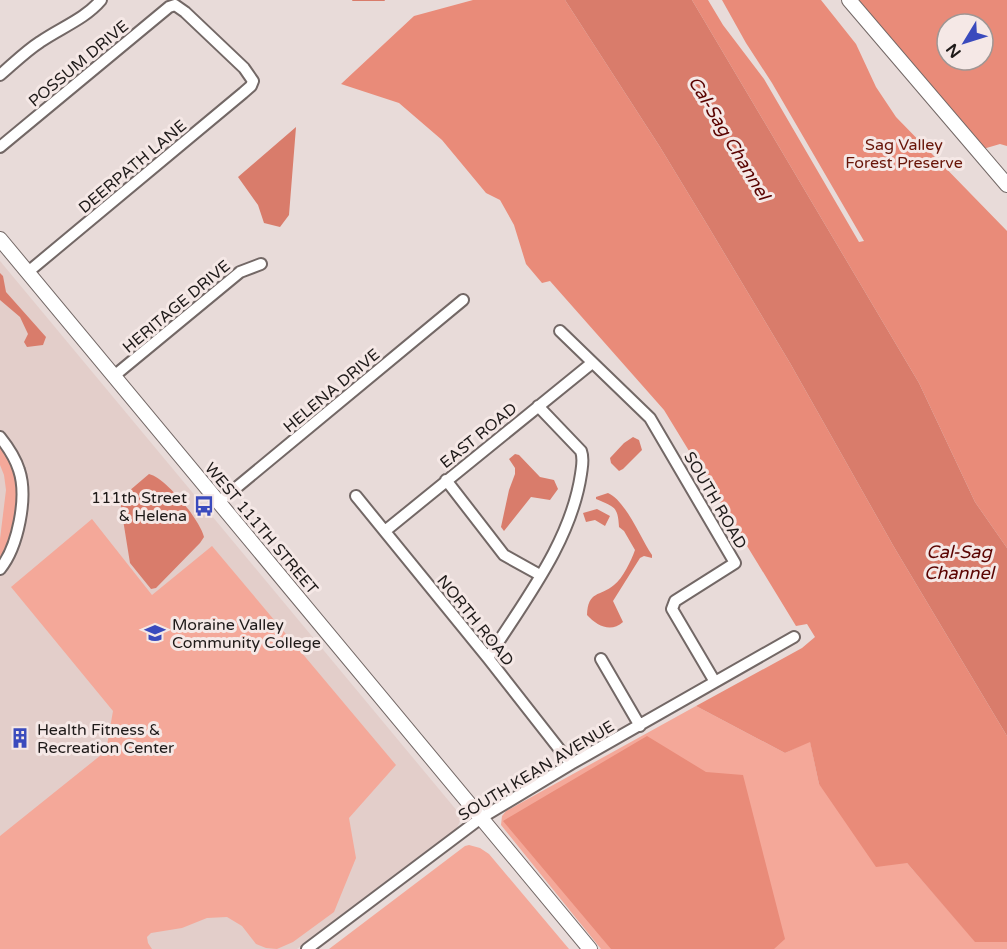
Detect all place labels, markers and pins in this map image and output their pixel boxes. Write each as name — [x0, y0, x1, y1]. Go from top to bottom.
place label: 111th Street & Helena — [91, 488, 187, 526]
bus stop icon: 111th Street & Helena — [192, 494, 216, 518]
place label: Moraine Valley Community College — [172, 615, 321, 653]
school or university icon: Moraine Valley Community College — [143, 621, 167, 645]
place label: Health Fitness & Recreation Center — [37, 720, 175, 758]
building icon: Health Fitness & Recreation Center — [8, 726, 32, 750]

